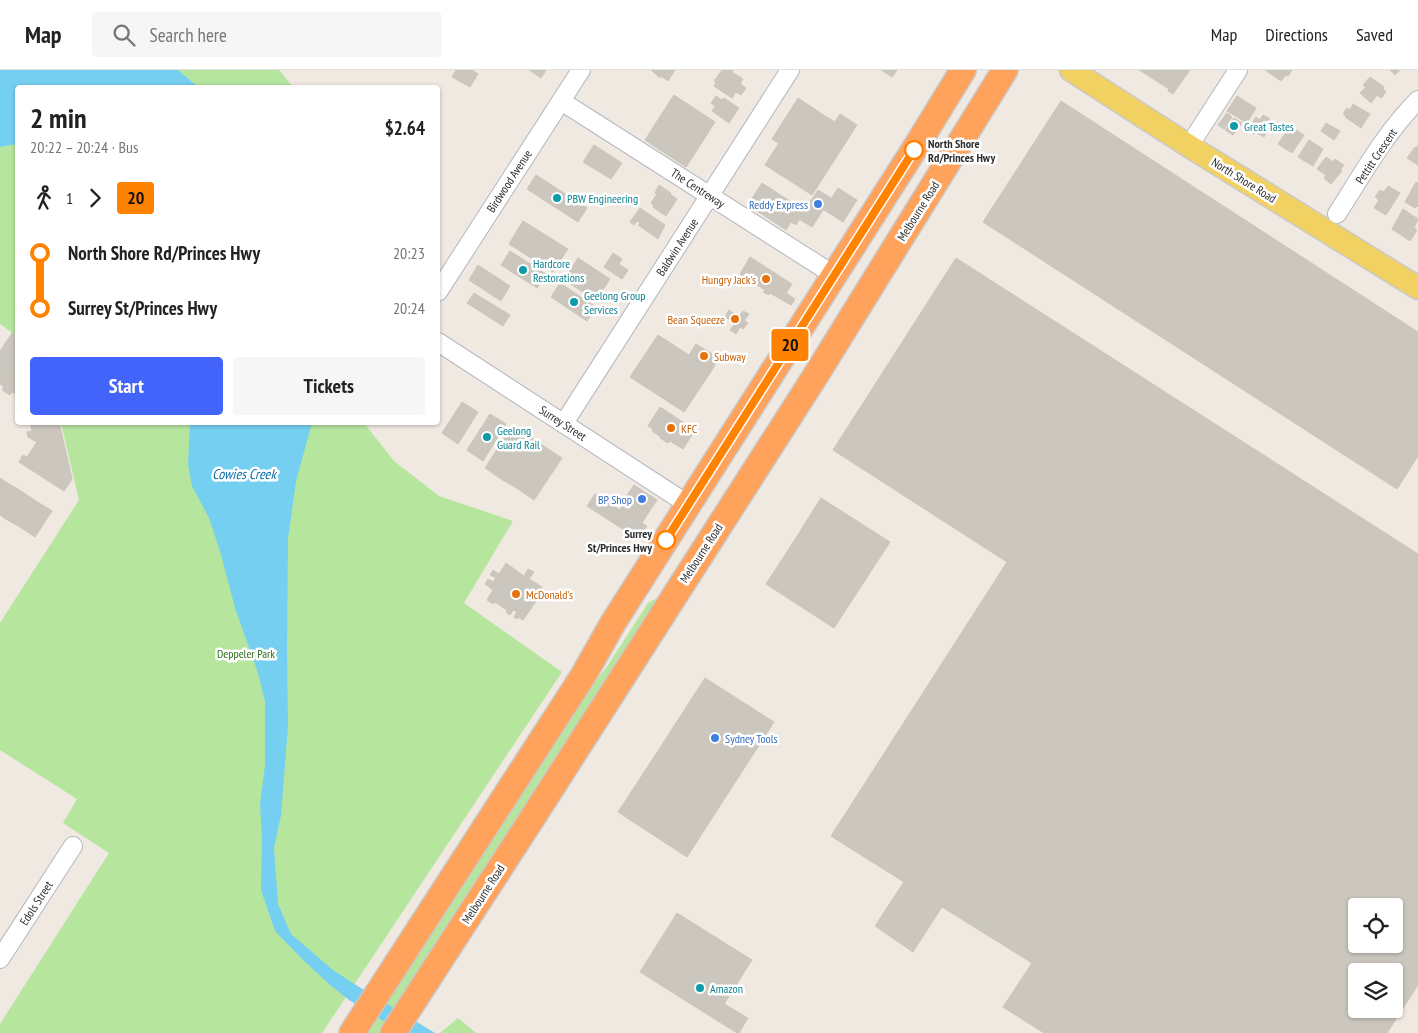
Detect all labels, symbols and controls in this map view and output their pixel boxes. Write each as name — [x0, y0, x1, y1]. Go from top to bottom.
search box — [92, 12, 442, 57]
text: Map — [25, 19, 62, 50]
icon: search — [110, 21, 138, 49]
text: Search here — [150, 23, 227, 47]
text: Map — [1211, 23, 1237, 46]
text: Directions — [1265, 23, 1328, 46]
text: Saved — [1356, 23, 1393, 46]
text: 2 min — [30, 99, 87, 136]
text: $2.64 — [385, 116, 425, 140]
place label: Great Tastes — [1244, 119, 1294, 134]
marker: Great Tastes — [1228, 120, 1240, 132]
street label: Pettitt Crescent — [1352, 125, 1400, 187]
place label: North Shore Rd/Princes Hwy — [928, 136, 995, 165]
text: 20:22 – 20:24 · Bus — [30, 137, 138, 157]
marker: North Shore Rd/Princes Hwy — [904, 140, 924, 160]
street label: Birdwood Avenue — [483, 147, 535, 215]
street label: North Shore Road — [1209, 154, 1279, 206]
street label: The Centreway — [668, 165, 728, 211]
street label: Melbourne Road — [894, 178, 942, 244]
icon: walk — [30, 184, 58, 212]
icon: forward — [81, 184, 109, 212]
text: 20 — [127, 186, 144, 209]
text: 1 — [66, 188, 73, 208]
place label: PBW Engineering — [567, 191, 638, 206]
marker: PBW Engineering — [551, 192, 563, 204]
place label: Reddy Express — [749, 197, 808, 212]
marker: Reddy Express — [812, 198, 824, 210]
street label: Baldwin Avenue — [653, 215, 701, 279]
text: North Shore Rd/Princes Hwy — [68, 241, 260, 265]
text: 20:23 — [393, 243, 425, 263]
place label: Hardcore Restorations — [533, 256, 584, 285]
marker: Hardcore Restorations — [517, 264, 529, 276]
place label: Hungry Jack's — [702, 272, 756, 287]
marker: Hungry Jack's — [760, 273, 772, 285]
place label: Geelong Group Services — [584, 288, 646, 317]
text: Surrey St/Princes Hwy — [68, 296, 217, 320]
marker: Geelong Group Services — [568, 296, 580, 308]
text: 20:24 — [393, 298, 425, 318]
place label: Bean Squeeze — [667, 312, 725, 327]
marker: Bean Squeeze — [729, 313, 741, 325]
line badge: 20 — [768, 329, 812, 361]
text: 20 — [781, 333, 799, 356]
place label: Subway — [714, 349, 746, 364]
marker: Subway — [698, 350, 710, 362]
button: Start — [30, 357, 223, 415]
button: Tickets — [233, 357, 425, 415]
street label: Surrey Street — [537, 402, 590, 444]
place label: KFC — [681, 421, 698, 436]
marker: KFC — [665, 422, 677, 434]
place label: Geelong Guard Rail — [497, 423, 540, 452]
marker: Geelong Guard Rail — [481, 431, 493, 443]
water label: Cowies Creek — [212, 465, 277, 483]
place label: BP Shop — [598, 492, 632, 507]
marker: BP Shop — [636, 493, 648, 505]
street label: Melbourne Road — [676, 521, 726, 585]
place label: Surrey St/Princes Hwy — [587, 526, 652, 555]
marker: Surrey St/Princes Hwy — [656, 530, 676, 550]
place label: McDonald's — [526, 587, 573, 602]
marker: McDonald's — [510, 588, 522, 600]
park label: Deppeler Park — [217, 646, 275, 661]
place label: Sydney Tools — [725, 731, 778, 746]
marker: Sydney Tools — [709, 732, 721, 744]
street label: Melbourne Road — [458, 862, 508, 926]
street label: Edols Street — [16, 877, 56, 928]
map controls — [1348, 898, 1403, 1018]
button: locate — [1348, 898, 1403, 953]
button: layers — [1348, 963, 1403, 1018]
place label: Amazon — [710, 981, 743, 996]
marker: Amazon — [694, 982, 706, 994]

